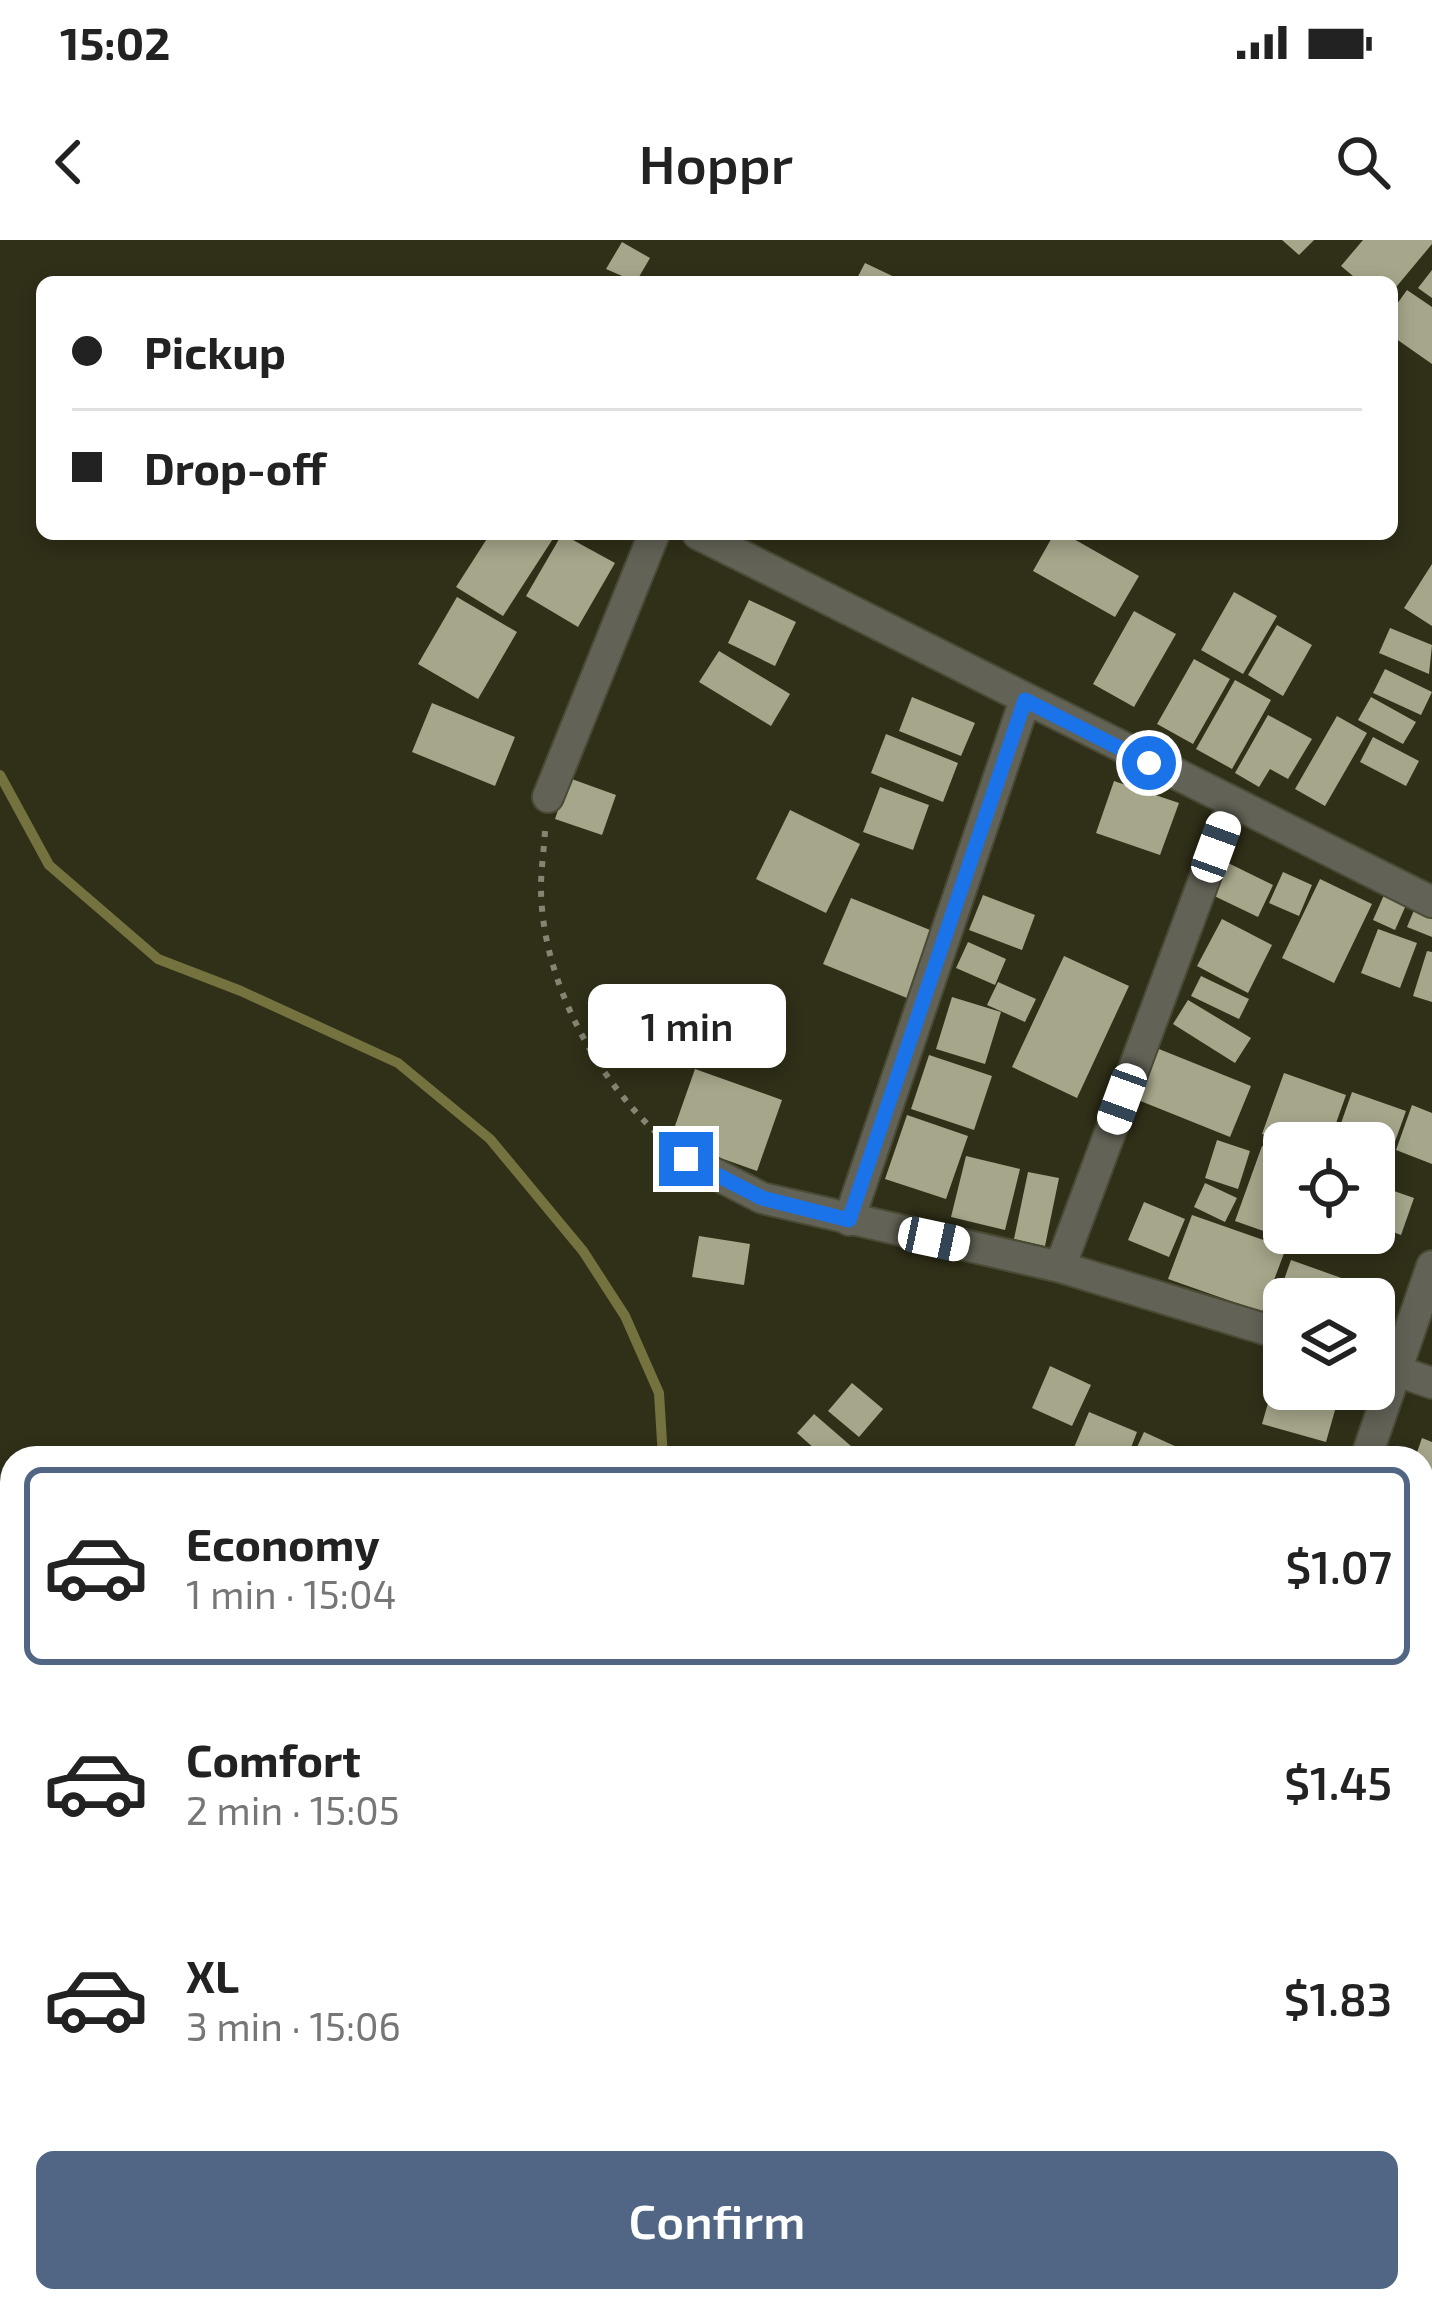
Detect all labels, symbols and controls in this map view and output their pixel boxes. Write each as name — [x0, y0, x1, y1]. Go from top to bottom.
text: 15:02 — [60, 15, 170, 69]
icon: back — [36, 129, 102, 195]
icon: search — [1330, 129, 1396, 195]
text: Hoppr — [639, 130, 793, 195]
text: Pickup — [144, 324, 286, 378]
text: Drop-off — [144, 440, 326, 494]
route start — [1122, 736, 1176, 790]
car — [1187, 807, 1245, 887]
callout: 1 min — [587, 985, 785, 1069]
text: 1 min — [641, 1002, 733, 1049]
car — [1093, 1059, 1151, 1139]
map controls — [1263, 1122, 1395, 1410]
button: locate — [1263, 1122, 1395, 1254]
route end — [659, 1132, 713, 1186]
car — [895, 1214, 973, 1264]
button: layers — [1263, 1278, 1395, 1410]
icon: car — [42, 1512, 150, 1620]
text: Economy — [186, 1516, 380, 1570]
text: $1.07 — [1285, 1539, 1392, 1593]
text: 1 min · 15:04 — [186, 1570, 396, 1617]
icon: car — [42, 1728, 150, 1836]
text: Comfort — [186, 1732, 361, 1786]
text: $1.45 — [1284, 1755, 1392, 1809]
text: 2 min · 15:05 — [186, 1786, 400, 1833]
icon: car — [42, 1944, 150, 2052]
text: XL — [186, 1948, 239, 2002]
text: $1.83 — [1284, 1971, 1392, 2025]
text: 3 min · 15:06 — [186, 2002, 401, 2049]
button: Confirm — [36, 2151, 1398, 2289]

